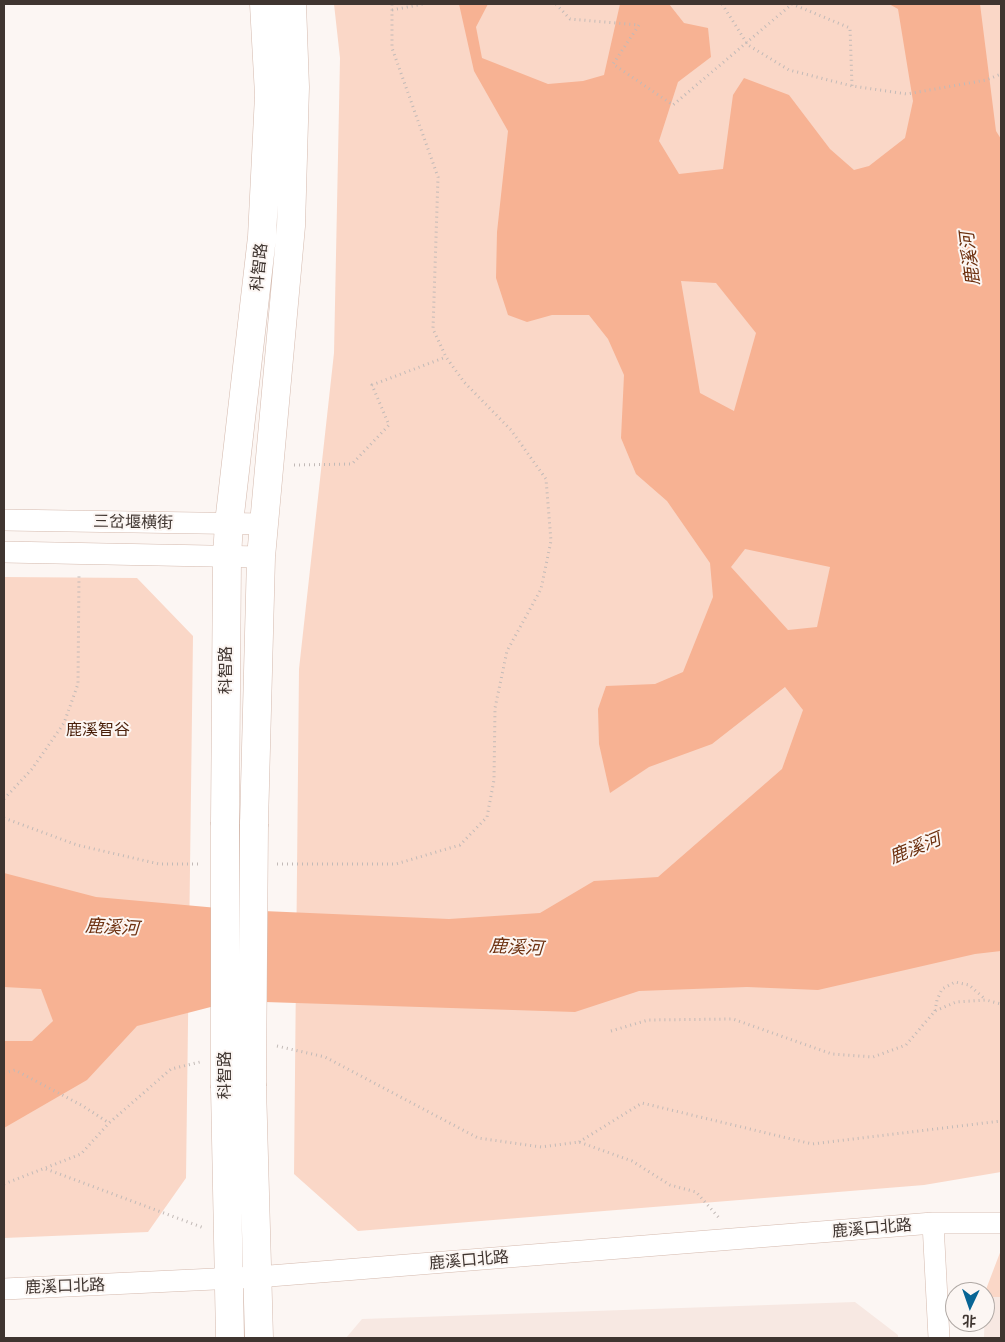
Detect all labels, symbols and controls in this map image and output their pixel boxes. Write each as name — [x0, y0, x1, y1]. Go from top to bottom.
water label: 鹿溪河 — [956, 231, 984, 287]
street label: 科智路 — [247, 242, 271, 292]
street label: 三岔堰横街 — [93, 512, 173, 532]
street label: 科智路 — [216, 646, 236, 694]
park label: 鹿溪智谷 — [66, 720, 130, 740]
water label: 鹿溪河 — [886, 828, 944, 868]
water label: 鹿溪河 — [84, 915, 140, 939]
water label: 鹿溪河 — [488, 935, 544, 959]
street label: 科智路 — [215, 1051, 235, 1099]
street label: 鹿溪口北路 — [831, 1215, 913, 1241]
street label: 鹿溪口北路 — [428, 1247, 510, 1273]
street label: 鹿溪口北路 — [25, 1275, 105, 1297]
north arrow — [945, 1282, 995, 1332]
text: 北 — [962, 1313, 977, 1329]

